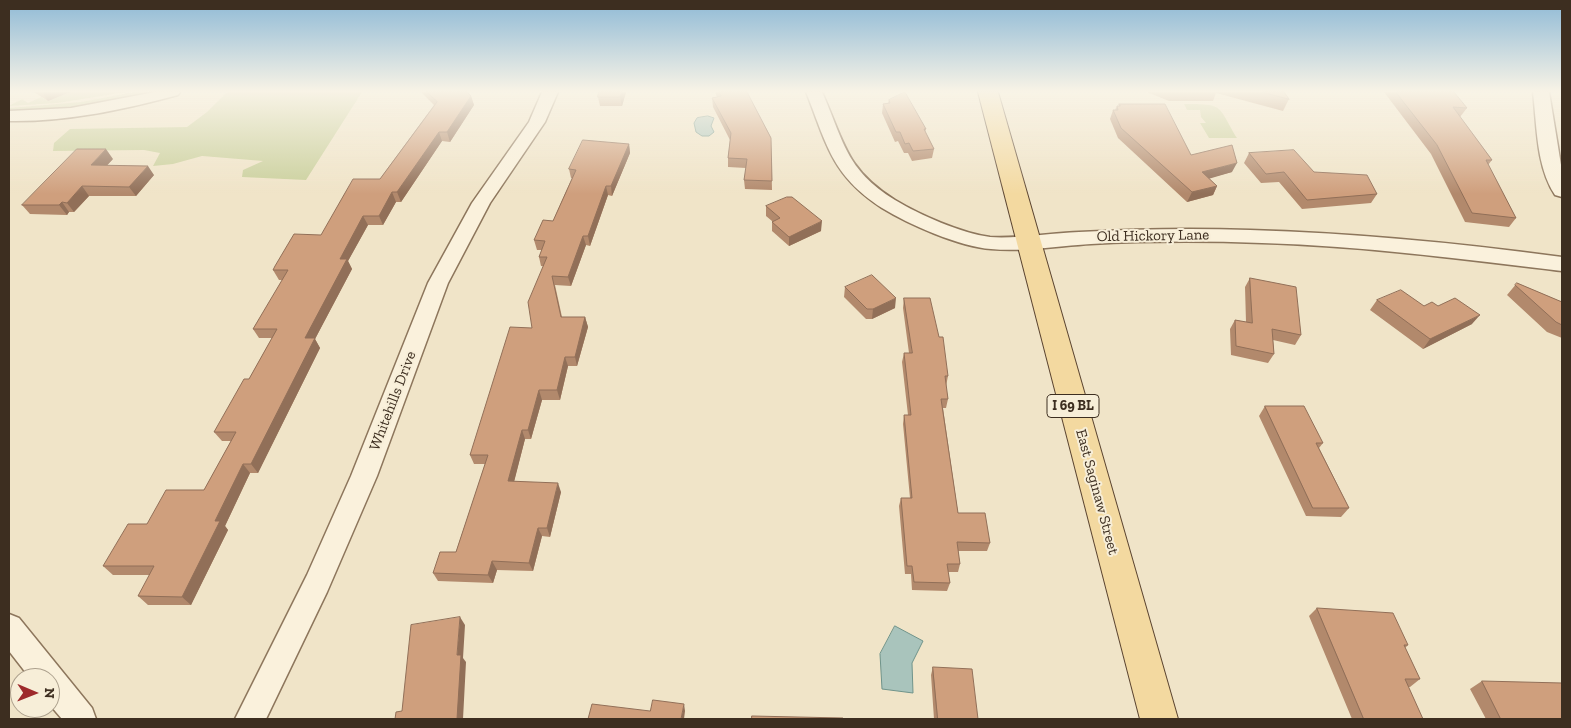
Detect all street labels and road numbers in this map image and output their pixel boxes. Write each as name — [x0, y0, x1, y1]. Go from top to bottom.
street label: Old Hickory Lane — [1097, 226, 1209, 246]
street label: Whitehills Drive — [366, 349, 420, 453]
road number: I 69 BL — [1047, 394, 1099, 418]
street label: East Saginaw Street — [1072, 427, 1122, 557]

